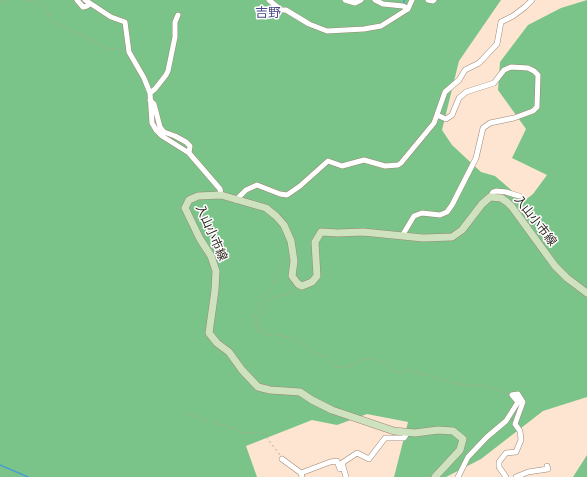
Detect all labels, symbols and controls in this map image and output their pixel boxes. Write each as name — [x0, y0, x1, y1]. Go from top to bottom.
district label: 吉野 — [255, 5, 281, 21]
street label: 入山小市線 — [511, 193, 559, 249]
street label: 入山小市線 — [192, 203, 230, 263]

